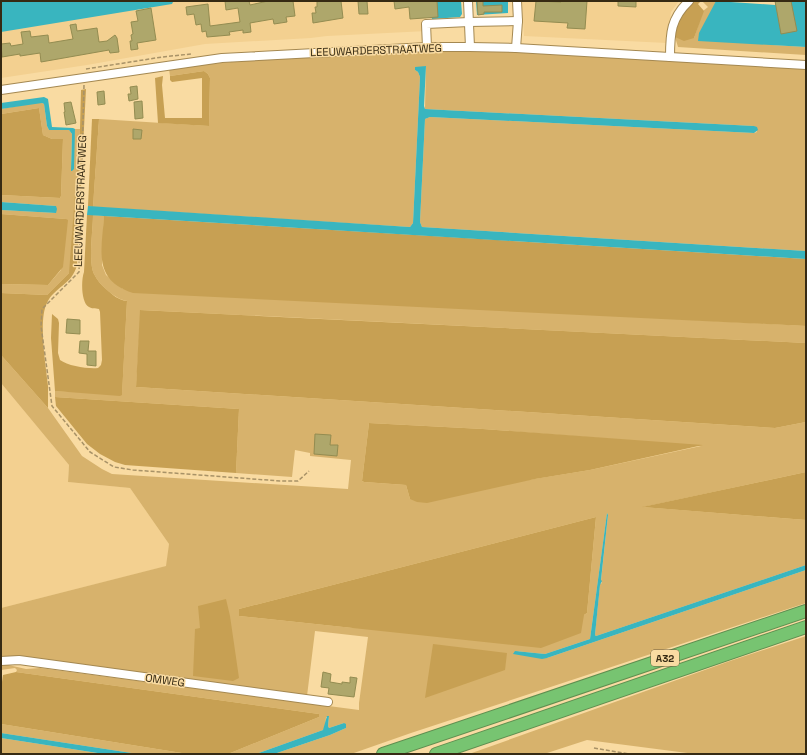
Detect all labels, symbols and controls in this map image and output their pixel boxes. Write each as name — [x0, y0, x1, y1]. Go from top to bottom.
street label: LEEUWARDERSTRAATWEG — [310, 41, 442, 59]
street label: LEEUWARDERSTRAATWEG — [71, 135, 89, 267]
road number: A32 — [651, 650, 679, 666]
street label: OMWEG — [144, 670, 186, 690]

